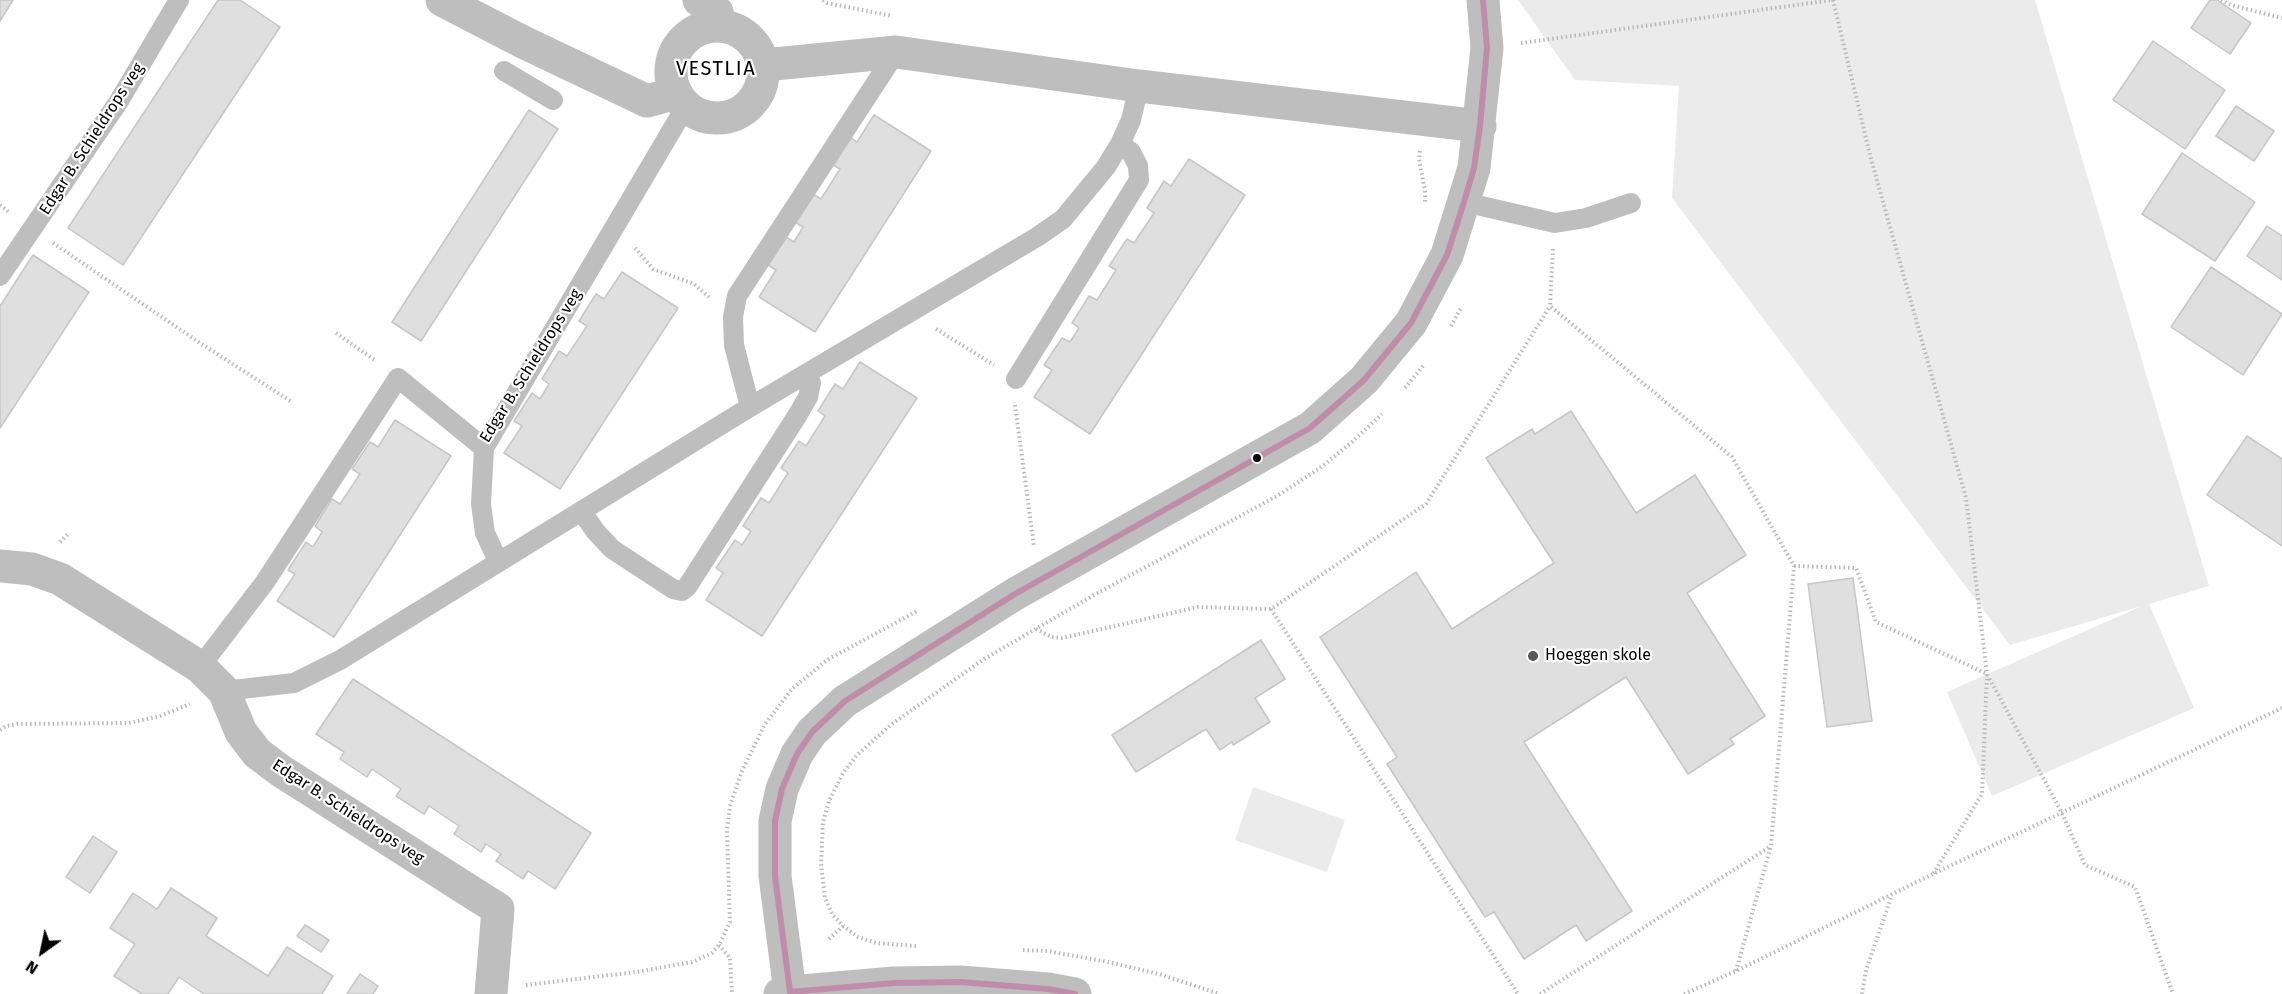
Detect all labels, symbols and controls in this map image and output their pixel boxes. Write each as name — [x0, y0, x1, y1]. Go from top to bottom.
district label: VESTLIA — [676, 57, 756, 81]
street label: Edgar B. Schieldrops veg — [36, 60, 148, 218]
street label: Edgar B. Schieldrops veg — [476, 286, 586, 446]
unlabelled marker — [1251, 452, 1263, 464]
place label: Hoeggen skole — [1545, 646, 1651, 666]
marker: Hoeggen skole — [1526, 649, 1540, 663]
street label: Edgar B. Schieldrops veg — [269, 756, 427, 868]
north arrow — [12, 922, 72, 982]
text: N — [22, 957, 42, 978]

